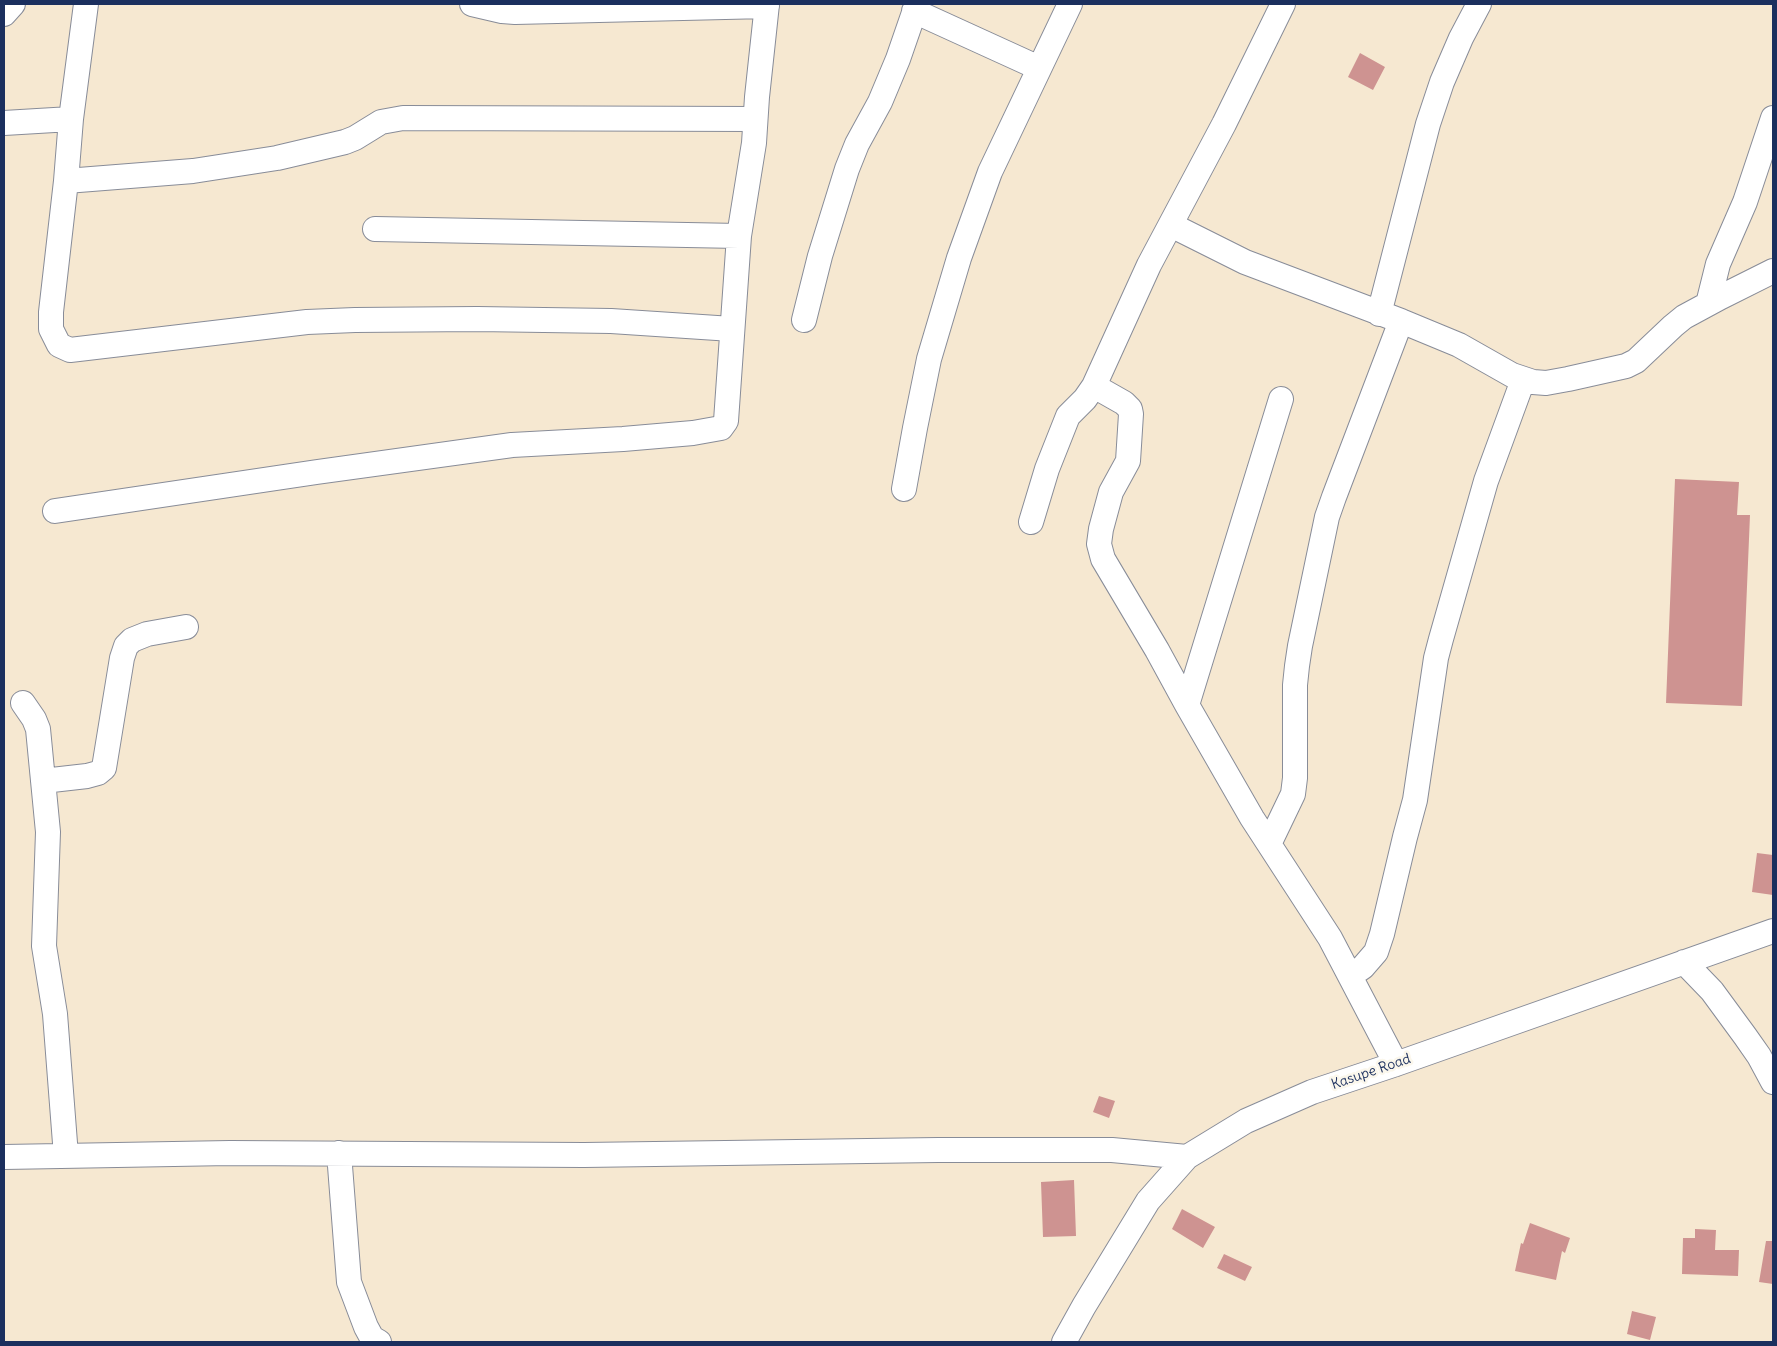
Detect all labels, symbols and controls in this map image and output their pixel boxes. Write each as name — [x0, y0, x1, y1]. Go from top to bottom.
street label: Kasupe Road — [1329, 1051, 1413, 1093]

